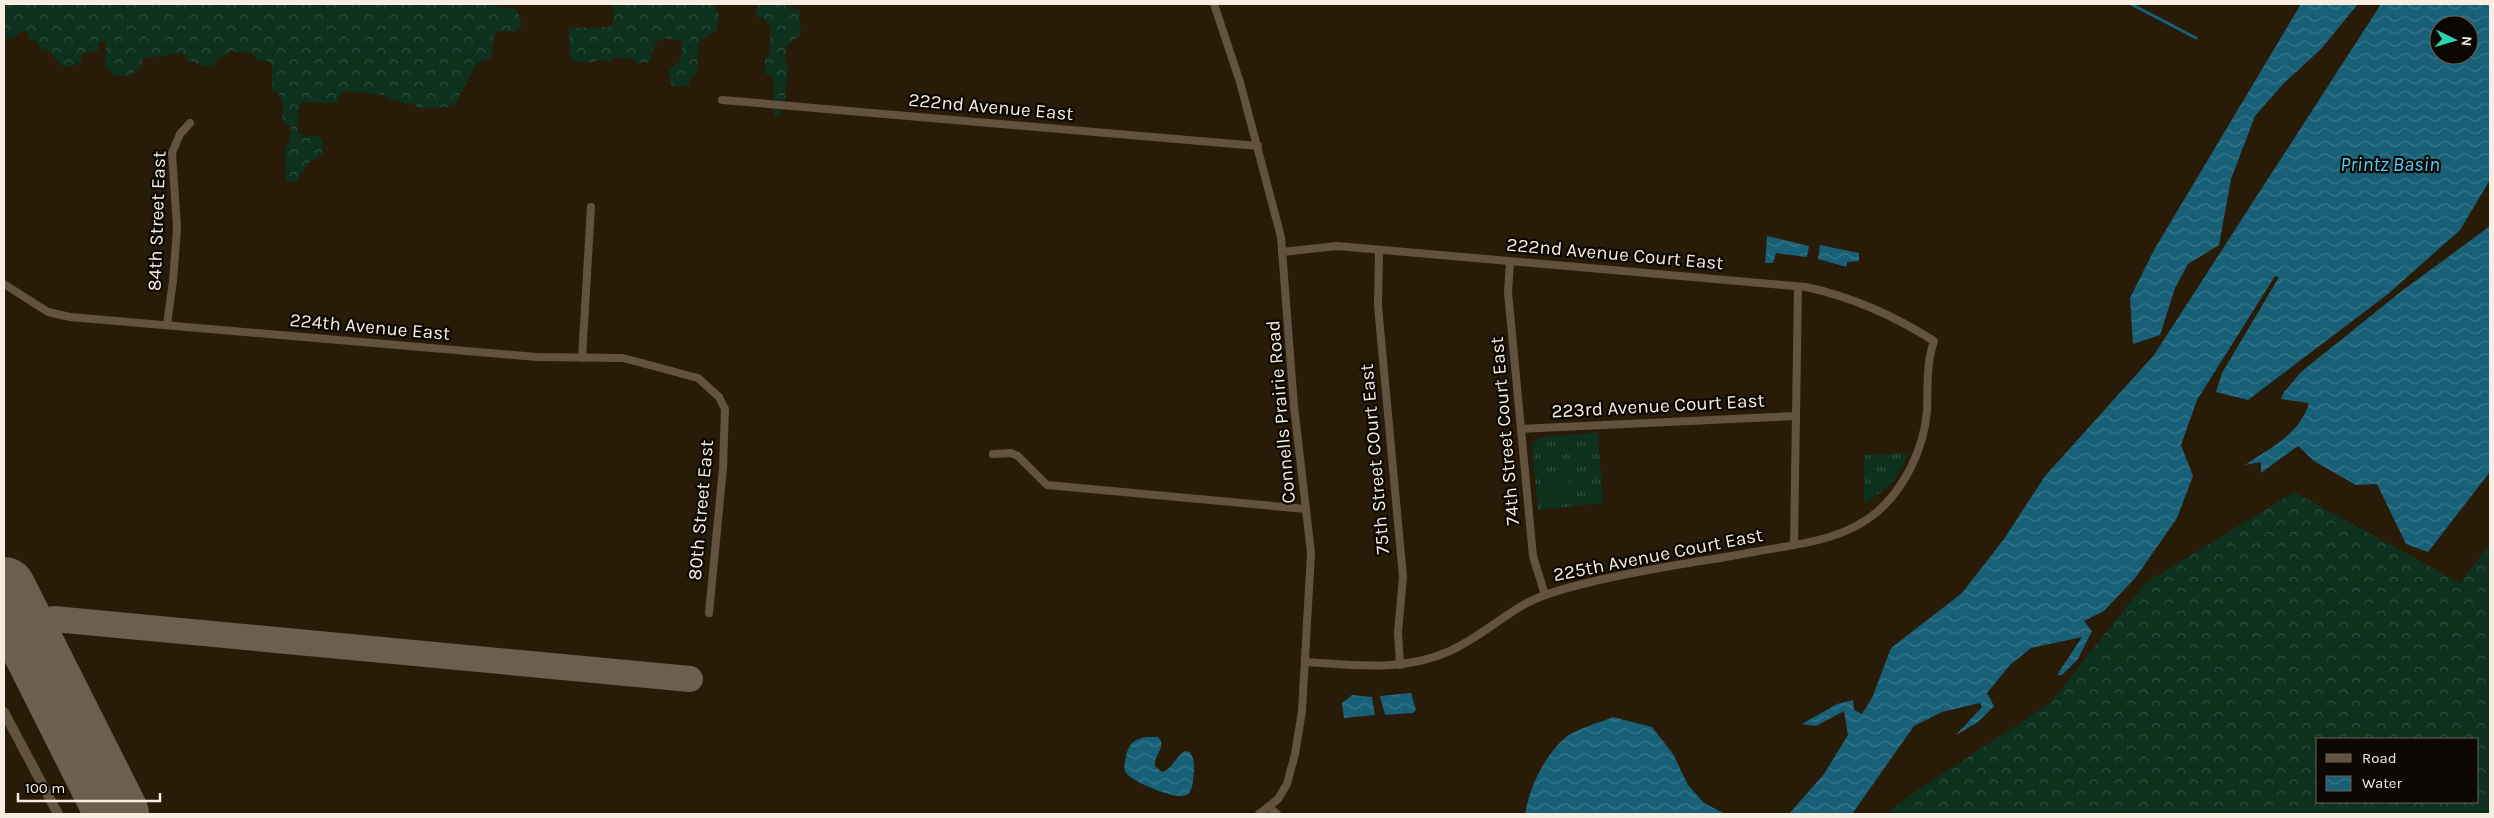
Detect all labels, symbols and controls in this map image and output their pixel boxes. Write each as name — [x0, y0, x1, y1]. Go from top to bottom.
north arrow — [2429, 15, 2479, 65]
text: N — [2458, 35, 2475, 47]
street label: 222nd Avenue East — [908, 89, 1074, 125]
street label: 84th Street East — [144, 150, 170, 292]
water label: Printz Basin — [2340, 153, 2440, 176]
street label: 222nd Avenue Court East — [1506, 234, 1724, 274]
street label: 224th Avenue East — [289, 309, 451, 345]
street label: Connells Prairie Road — [1262, 319, 1300, 505]
street label: 74th Street Court East — [1486, 336, 1524, 526]
street label: 75th Street COurt East — [1356, 363, 1394, 555]
street label: 223rd Avenue Court East — [1551, 389, 1765, 423]
street label: 80th Street East — [684, 439, 718, 581]
street label: 225th Avenue Court East — [1551, 524, 1765, 586]
legend — [2316, 738, 2479, 803]
text: Road — [2362, 749, 2397, 767]
scale bar — [18, 770, 160, 802]
text: Water — [2362, 774, 2403, 792]
text: 100 m — [25, 779, 65, 797]

